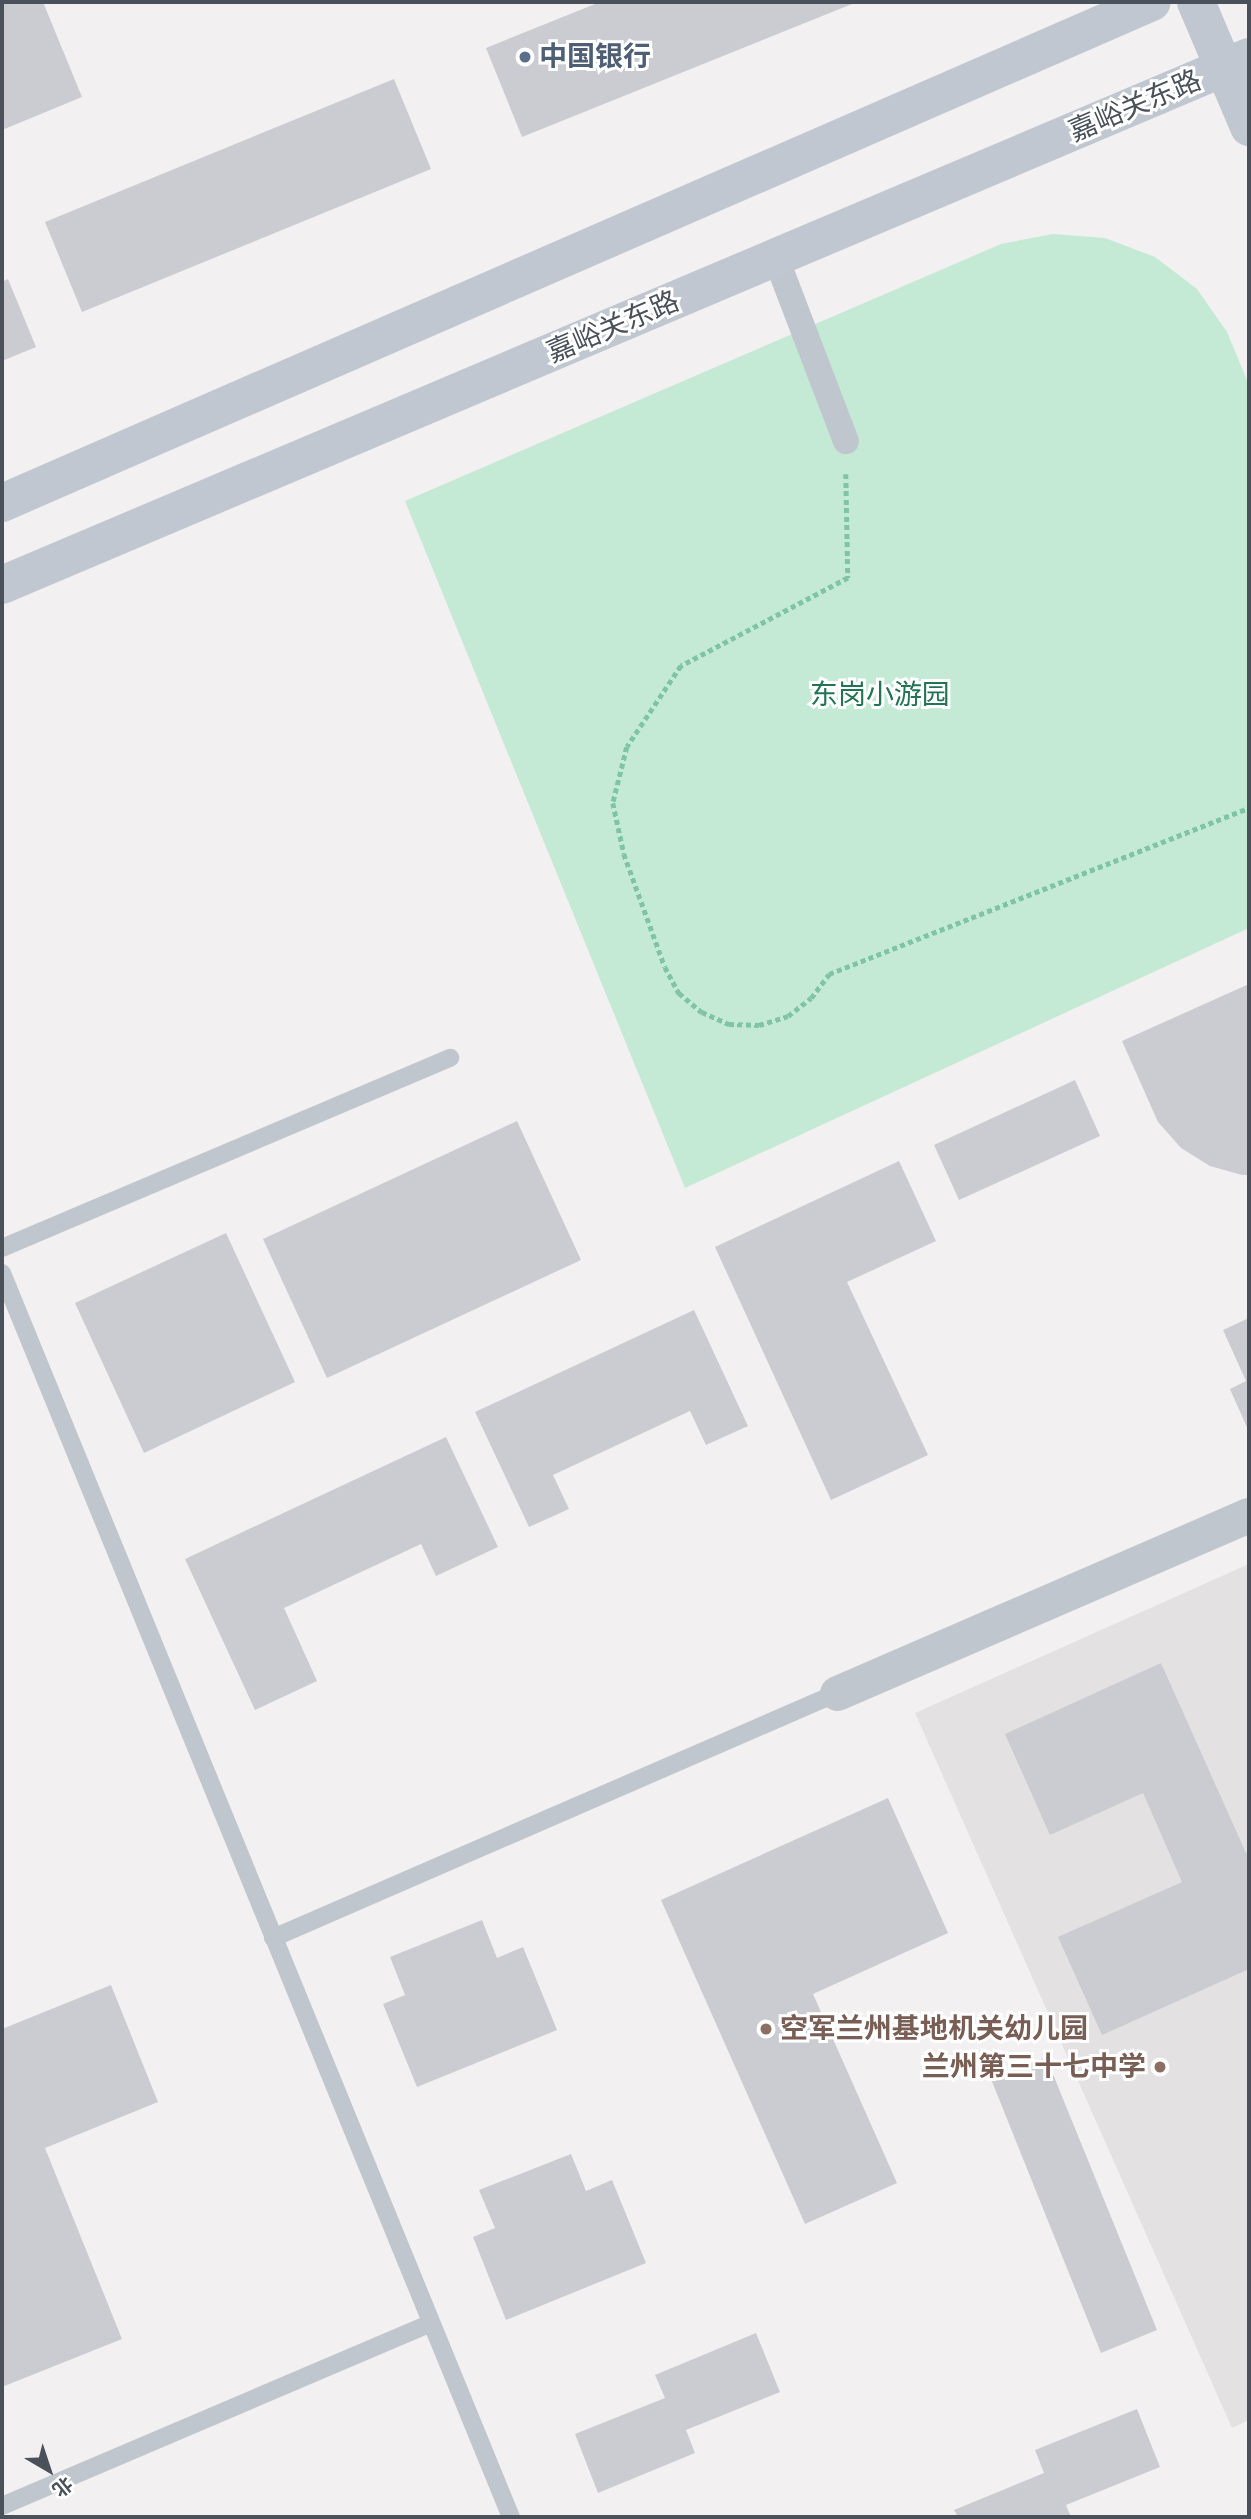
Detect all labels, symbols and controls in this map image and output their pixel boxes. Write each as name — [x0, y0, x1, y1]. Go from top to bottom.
place label: 中国银行 — [539, 40, 651, 74]
marker: 中国银行 — [517, 49, 533, 65]
street label: 嘉峪关东路 — [1064, 63, 1206, 149]
street label: 嘉峪关东路 — [542, 284, 684, 370]
park label: 东岗小游园 — [810, 678, 950, 712]
place label: 空军兰州基地机关幼儿园 — [780, 2012, 1088, 2046]
marker: 空军兰州基地机关幼儿园 — [758, 2021, 774, 2037]
place label: 兰州第三十七中学 — [922, 2050, 1146, 2084]
marker: 兰州第三十七中学 — [1152, 2059, 1168, 2075]
north arrow — [14, 2435, 84, 2505]
text: 北 — [47, 2470, 78, 2503]

